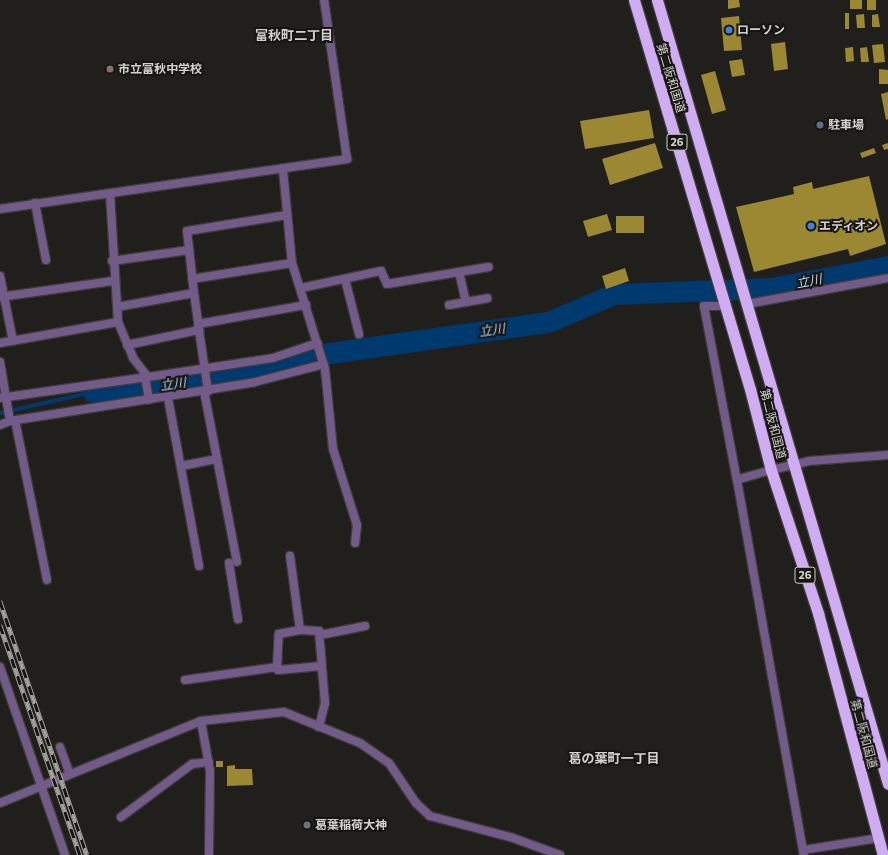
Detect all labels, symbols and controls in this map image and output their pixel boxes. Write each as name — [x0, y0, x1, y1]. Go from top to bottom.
place label: ローソン — [737, 23, 785, 37]
marker: ローソン — [724, 25, 734, 35]
district label: 富秋町二丁目 — [255, 27, 333, 43]
street label: 第二阪和国道 — [654, 41, 688, 115]
place label: 市立富秋中学校 — [118, 62, 202, 76]
marker: 市立富秋中学校 — [105, 64, 115, 74]
place label: 駐車場 — [828, 118, 864, 132]
marker: 駐車場 — [815, 120, 825, 130]
road number: 26 — [666, 133, 688, 151]
place label: エディオン — [819, 219, 879, 233]
marker: エディオン — [806, 221, 816, 231]
water label: 立川 — [795, 271, 823, 291]
water label: 立川 — [478, 320, 506, 340]
water label: 立川 — [159, 374, 187, 394]
street label: 第二阪和国道 — [757, 387, 789, 461]
road number: 26 — [794, 566, 816, 584]
street label: 第二阪和国道 — [848, 697, 880, 771]
district label: 葛の葉町一丁目 — [569, 750, 659, 766]
place label: 葛葉稲荷大神 — [315, 818, 387, 832]
marker: 葛葉稲荷大神 — [302, 820, 312, 830]

